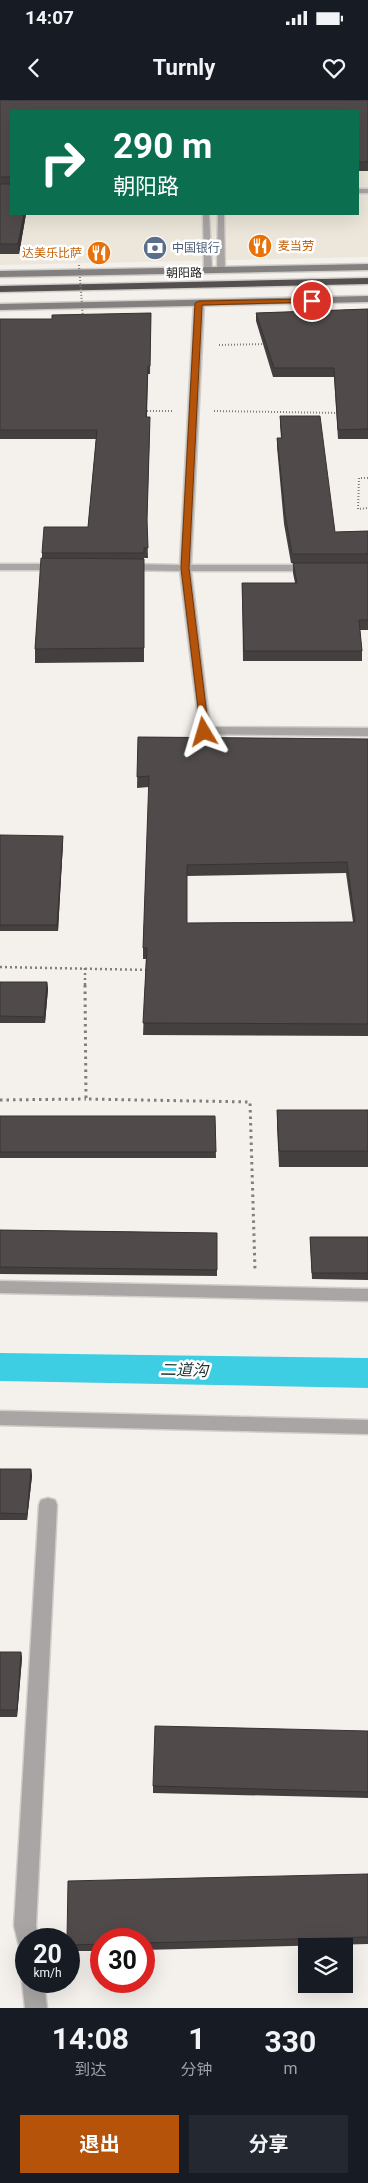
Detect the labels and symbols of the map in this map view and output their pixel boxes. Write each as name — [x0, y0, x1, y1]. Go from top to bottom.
restaurant icon: 麦当劳 — [247, 233, 273, 259]
bank icon: 中国银行 — [142, 235, 168, 261]
place label: 麦当劳 — [278, 239, 314, 253]
restaurant icon: 达美乐比萨 — [86, 240, 112, 266]
place label: 中国银行 — [172, 241, 220, 255]
place label: 达美乐比萨 — [22, 246, 82, 260]
street label: 朝阳路 — [166, 266, 202, 280]
pin — [291, 280, 333, 322]
position arrow — [177, 705, 229, 757]
water label: 二道沟 — [160, 1360, 210, 1380]
speed limit sign: 30 — [90, 1928, 155, 1993]

